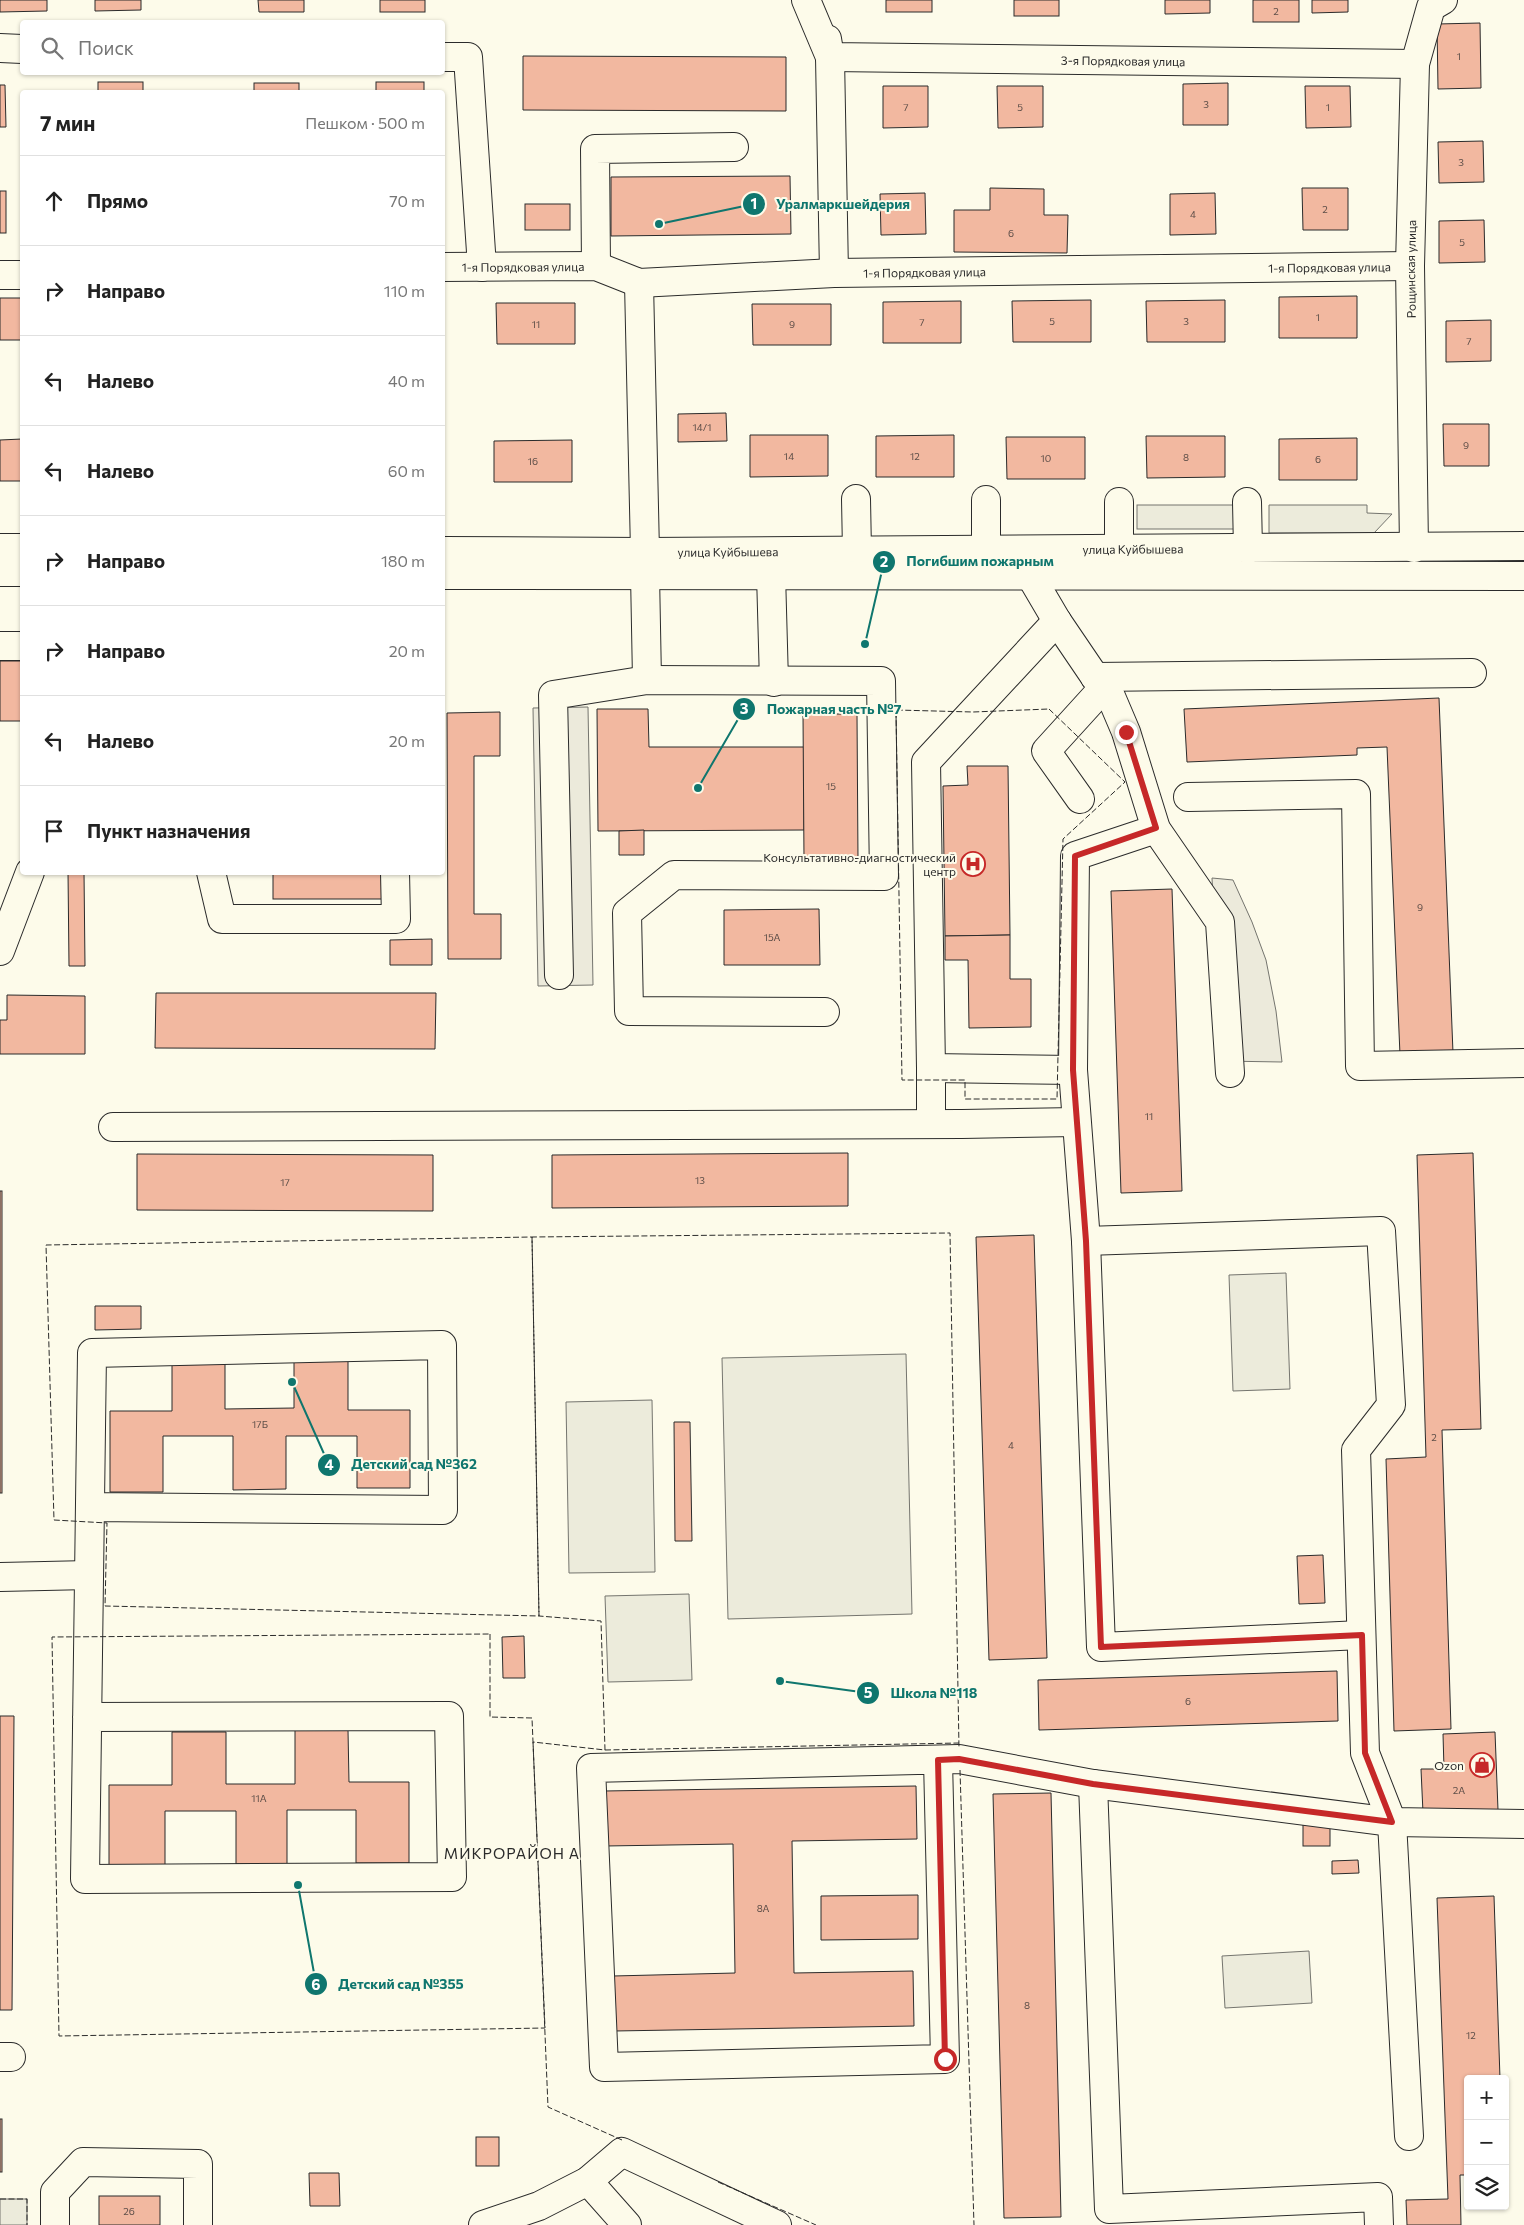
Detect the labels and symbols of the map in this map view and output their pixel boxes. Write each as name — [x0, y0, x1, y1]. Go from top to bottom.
house number: 2 — [1273, 5, 1279, 17]
house number: 1 — [1457, 50, 1461, 62]
street label: 3-я Порядковая улица — [1061, 53, 1185, 68]
house number: 3 — [1203, 98, 1209, 110]
house number: 7 — [903, 101, 909, 113]
house number: 5 — [1017, 101, 1023, 113]
house number: 1 — [1326, 101, 1330, 113]
house number: 3 — [1458, 156, 1464, 168]
callout: Уралмаркшейдерия — [741, 190, 920, 219]
text: 1 — [751, 194, 757, 212]
text: Уралмаркшейдерия — [776, 195, 910, 212]
house number: 2 — [1322, 203, 1328, 215]
house number: 4 — [1190, 208, 1196, 220]
street label: Рощинская улица — [1403, 220, 1418, 318]
house number: 6 — [1008, 227, 1014, 239]
house number: 5 — [1459, 236, 1465, 248]
street label: 1-я Порядковая улица — [462, 259, 584, 274]
street label: 1-я Порядковая улица — [1268, 259, 1391, 275]
street label: 1-я Порядковая улица — [863, 264, 986, 280]
house number: 1 — [1316, 311, 1320, 323]
house number: 5 — [1049, 315, 1055, 327]
house number: 3 — [1183, 315, 1189, 327]
house number: 7 — [919, 316, 925, 328]
house number: 11 — [532, 318, 540, 330]
house number: 9 — [789, 318, 795, 330]
house number: 7 — [1466, 335, 1472, 347]
house number: 14/1 — [692, 421, 712, 433]
house number: 9 — [1463, 439, 1469, 451]
house number: 14 — [784, 450, 794, 462]
house number: 12 — [910, 450, 920, 462]
house number: 8 — [1183, 451, 1189, 463]
house number: 10 — [1041, 452, 1051, 464]
house number: 6 — [1315, 453, 1321, 465]
house number: 16 — [528, 455, 538, 467]
street label: улица Куйбышева — [1083, 541, 1183, 556]
street label: улица Куйбышева — [678, 544, 778, 559]
callout: Погибшим пожарным — [872, 547, 1064, 576]
text: 2 — [880, 552, 888, 570]
text: Погибшим пожарным — [906, 552, 1054, 569]
callout: Пожарная часть №7 — [731, 695, 911, 724]
text: 3 — [740, 699, 749, 717]
text: Пожарная часть №7 — [767, 700, 902, 717]
route end — [1115, 721, 1138, 744]
house number: 15 — [826, 780, 836, 792]
place label: Консультативно-диагностический центр — [763, 850, 956, 878]
hospital icon: Консультативно-диагностический центр — [960, 851, 986, 877]
house number: 9 — [1417, 901, 1423, 913]
house number: 15А — [764, 931, 780, 943]
house number: 11 — [1145, 1110, 1153, 1122]
house number: 13 — [695, 1174, 705, 1186]
house number: 17 — [280, 1176, 290, 1188]
house number: 17Б — [252, 1418, 268, 1430]
house number: 2 — [1431, 1431, 1437, 1443]
house number: 4 — [1008, 1439, 1014, 1451]
callout: Детский сад №362 — [316, 1450, 487, 1479]
text: 4 — [324, 1455, 334, 1473]
text: Детский сад №362 — [351, 1455, 477, 1472]
callout: Школа №118 — [855, 1678, 987, 1707]
text: 5 — [864, 1683, 873, 1701]
text: Школа №118 — [891, 1684, 978, 1701]
house number: 6 — [1185, 1695, 1191, 1707]
shop icon: Ozon — [1469, 1752, 1495, 1778]
place label: Ozon — [1434, 1758, 1464, 1772]
house number: 2А — [1453, 1784, 1465, 1796]
house number: 11А — [251, 1792, 267, 1804]
district label: МИКРОРАЙОН А — [444, 1844, 580, 1862]
house number: 8А — [757, 1902, 769, 1914]
callout: Детский сад №355 — [304, 1970, 474, 1999]
text: 6 — [311, 1975, 321, 1993]
text: Детский сад №355 — [338, 1975, 464, 1992]
house number: 8 — [1024, 1999, 1030, 2011]
house number: 12 — [1466, 2029, 1476, 2041]
route start — [934, 2048, 957, 2071]
house number: 26 — [123, 2205, 135, 2217]

